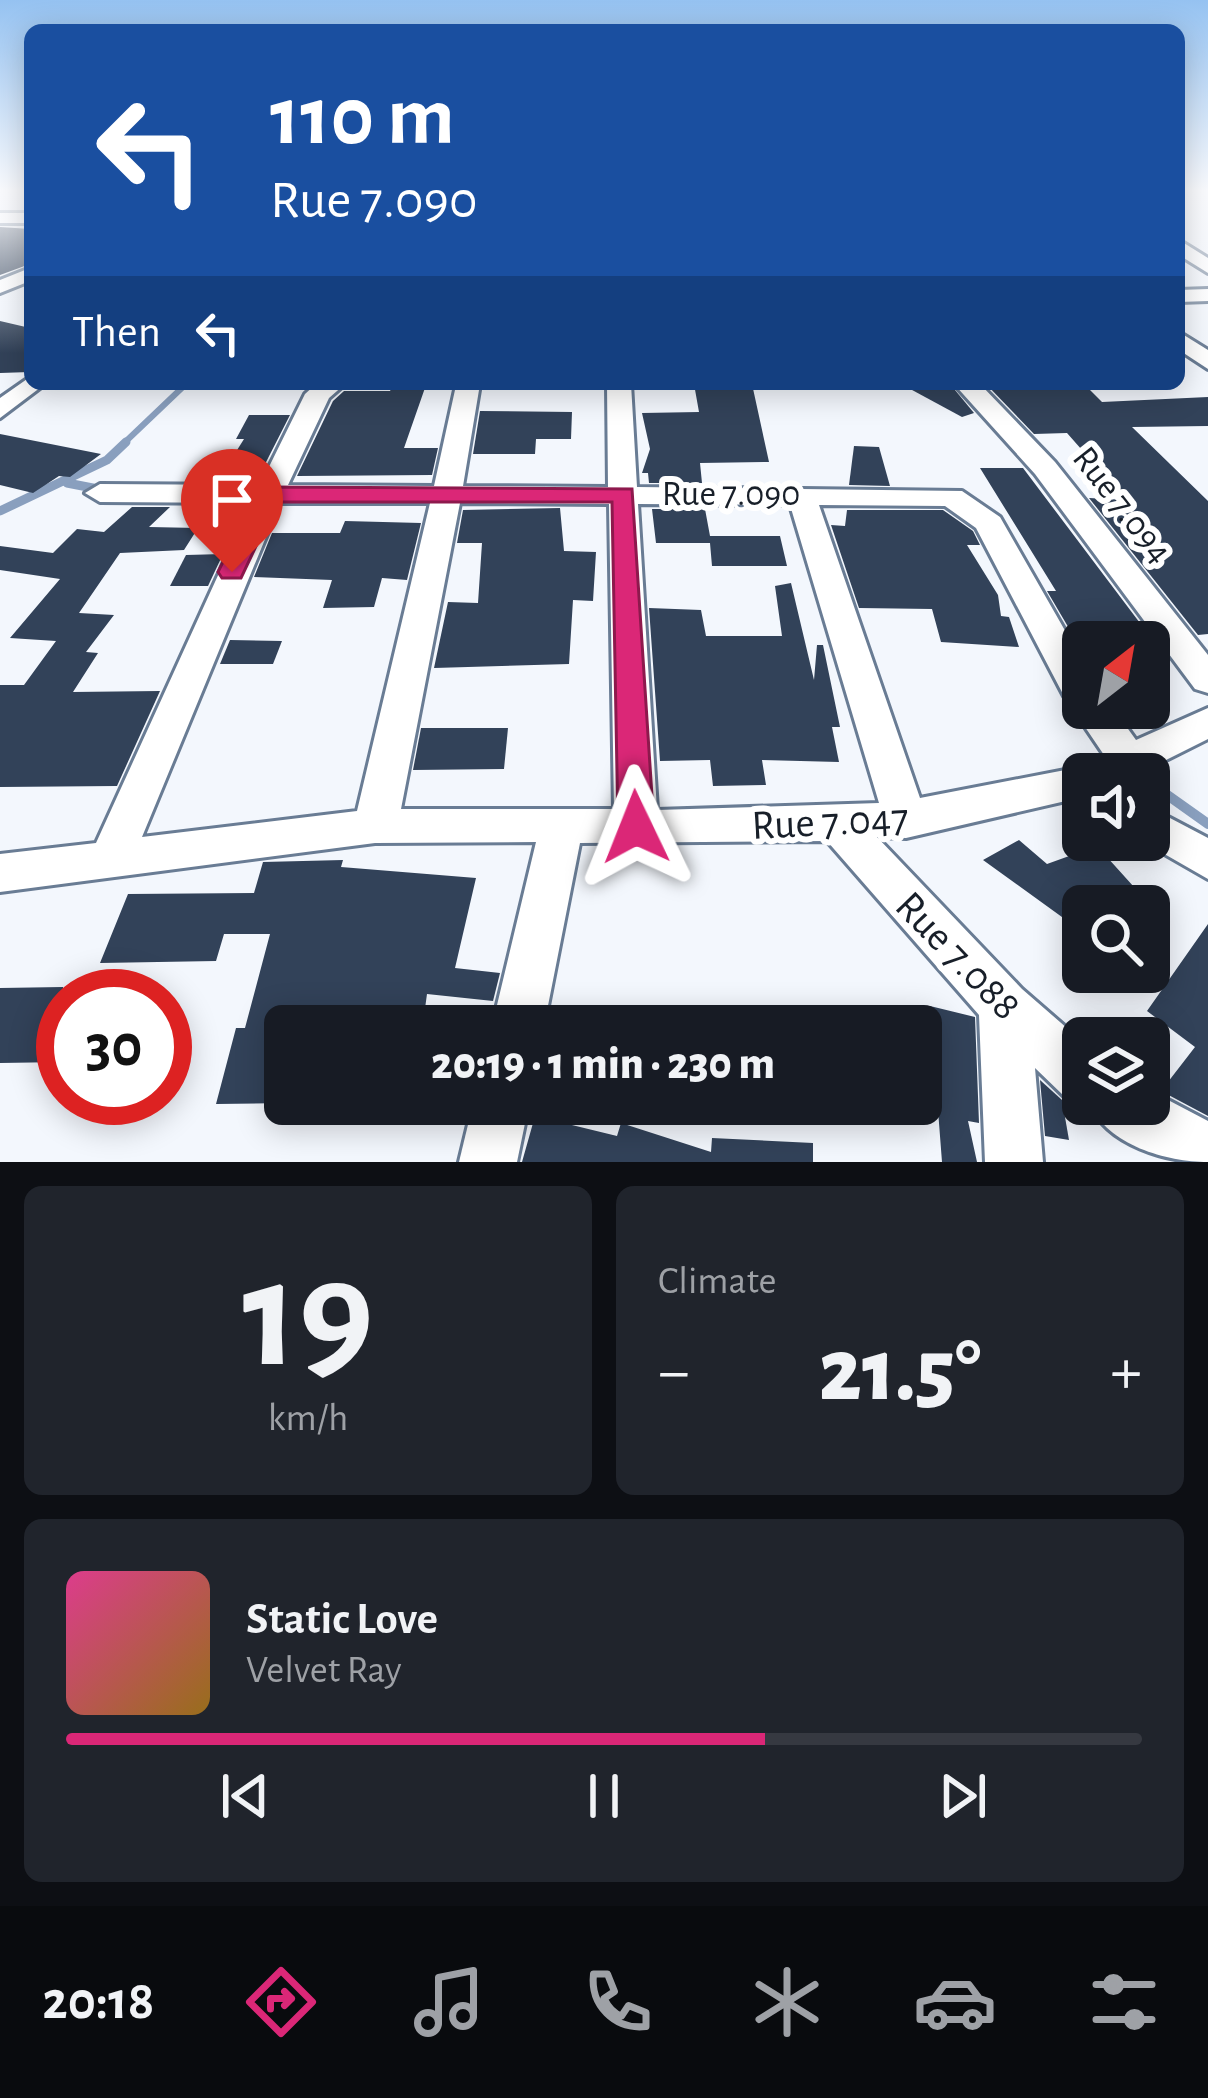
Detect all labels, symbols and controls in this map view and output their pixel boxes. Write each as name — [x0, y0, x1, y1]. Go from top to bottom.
icon: left — [72, 72, 228, 228]
text: 110 m — [270, 76, 455, 160]
text: Rue 7.090 — [270, 174, 477, 228]
icon: left — [185, 300, 251, 366]
text: Then — [72, 310, 161, 355]
street label: Rue 7.094 — [1066, 440, 1178, 570]
pin — [181, 449, 283, 572]
icon: arrive — [199, 467, 265, 533]
street label: Rue 7.090 — [662, 476, 800, 512]
north arrow — [1062, 621, 1170, 729]
map controls — [1062, 621, 1170, 1125]
button: sound — [1062, 753, 1170, 861]
position arrow — [573, 764, 699, 890]
street label: Rue 7.047 — [750, 797, 910, 847]
street label: Rue 7.088 — [888, 884, 1028, 1028]
button: search — [1062, 885, 1170, 993]
speed limit sign: 30 — [36, 969, 192, 1125]
button: layers — [1062, 1017, 1170, 1125]
text: 20:19 · 1 min · 230 m — [431, 1042, 775, 1087]
text: 19 — [242, 1239, 374, 1395]
text: Climate — [658, 1262, 776, 1301]
text: 21.5° — [819, 1327, 981, 1417]
text: − — [658, 1339, 690, 1405]
text: + — [1110, 1339, 1142, 1405]
text: km/h — [268, 1399, 348, 1438]
text: Static Love — [246, 1597, 438, 1642]
text: Velvet Ray — [246, 1651, 402, 1690]
icon: previous — [212, 1763, 278, 1829]
icon: pause — [571, 1763, 637, 1829]
icon: next — [930, 1763, 996, 1829]
icon: directions — [239, 1960, 323, 2044]
icon: music — [407, 1960, 491, 2044]
icon: phone — [576, 1960, 660, 2044]
icon: climate — [745, 1960, 829, 2044]
icon: car — [913, 1960, 997, 2044]
icon: filters — [1082, 1960, 1166, 2044]
text: 20:18 — [42, 1975, 154, 2029]

